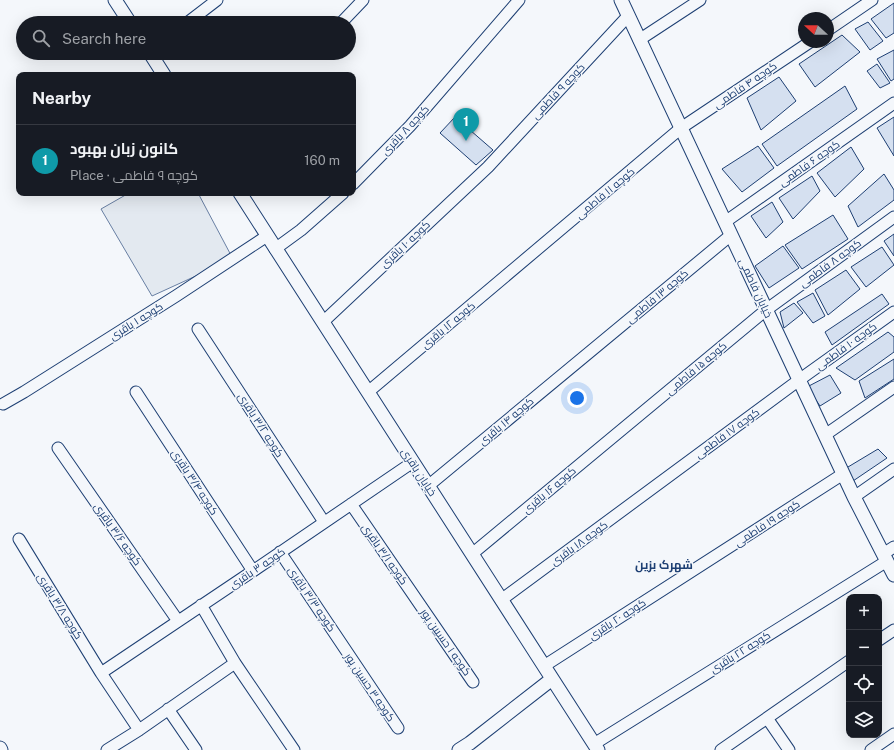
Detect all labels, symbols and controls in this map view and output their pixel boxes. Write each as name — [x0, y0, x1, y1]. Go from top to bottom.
north arrow — [798, 12, 834, 48]
search box — [16, 16, 356, 60]
icon: search — [30, 27, 52, 49]
text: Search here — [62, 30, 146, 47]
street label: کوچه ۴ فاطمی — [711, 59, 780, 111]
street label: کوچه ۹ فاطمی — [529, 60, 588, 122]
text: Nearby — [32, 88, 91, 108]
street label: کوچه ۸ باقری — [379, 102, 432, 158]
pin: 1 — [453, 108, 479, 141]
street label: کوچه ۶ فاطمی — [776, 137, 842, 189]
text: کانون زبان بهبود — [70, 140, 178, 157]
text: 1 — [42, 153, 48, 168]
text: 160 m — [304, 153, 340, 168]
street label: کوچه ۱۱ فاطمی — [573, 165, 638, 222]
text: Place · کوچه ۹ فاطمی — [70, 168, 198, 183]
street label: کوچه ۱۰ باقری — [378, 218, 433, 271]
street label: کوچه ۸ فاطمی — [797, 237, 864, 290]
street label: خیابان فاطمی — [736, 256, 775, 320]
street label: کوچه ۱۳ فاطمی — [624, 267, 691, 326]
street label: کوچه ۱۲ باقری — [419, 299, 478, 352]
street label: کوچه ۱ باقری — [107, 300, 165, 343]
street label: کوچه ۱۰ فاطمی — [813, 320, 880, 373]
street label: کوچه ۱۵ فاطمی — [663, 339, 730, 398]
your location — [567, 388, 587, 408]
street label: کوچه ۳/۲ باقری — [235, 391, 286, 460]
street label: کوچه ۱۴ باقری — [476, 395, 537, 448]
street label: کوچه ۱۷ فاطمی — [693, 406, 762, 461]
street label: خیابان باقری — [398, 446, 439, 499]
street label: کوچه ۳/۴ باقری — [169, 447, 221, 518]
street label: کوچه ۱۶ باقری — [520, 464, 579, 516]
street label: کوچه ۱۹ فاطمی — [732, 497, 803, 549]
street label: کوچه ۳/۶ باقری — [91, 500, 144, 568]
street label: کوچه ۱۸ باقری — [548, 518, 610, 568]
street label: کوچه ۳/۱ باقری — [359, 521, 411, 588]
street label: کوچه ۳ باقری — [227, 545, 288, 592]
district label: شهرک بزین — [635, 558, 693, 573]
street label: کوچه ۳/۳ باقری — [285, 564, 338, 634]
street label: کوچه ۳/۸ باقری — [34, 571, 85, 642]
map controls — [846, 594, 882, 738]
button: + — [846, 594, 882, 630]
street label: کوچه ۲۰ باقری — [586, 596, 648, 643]
street label: کوچه ۱ حسیین پور — [417, 605, 474, 678]
street label: کوچه ۲۲ باقری — [708, 629, 773, 676]
button: − — [846, 630, 882, 666]
street label: کوچه ۳ حسین پور — [341, 650, 397, 724]
button: locate — [846, 666, 882, 702]
button: layers — [846, 702, 882, 738]

